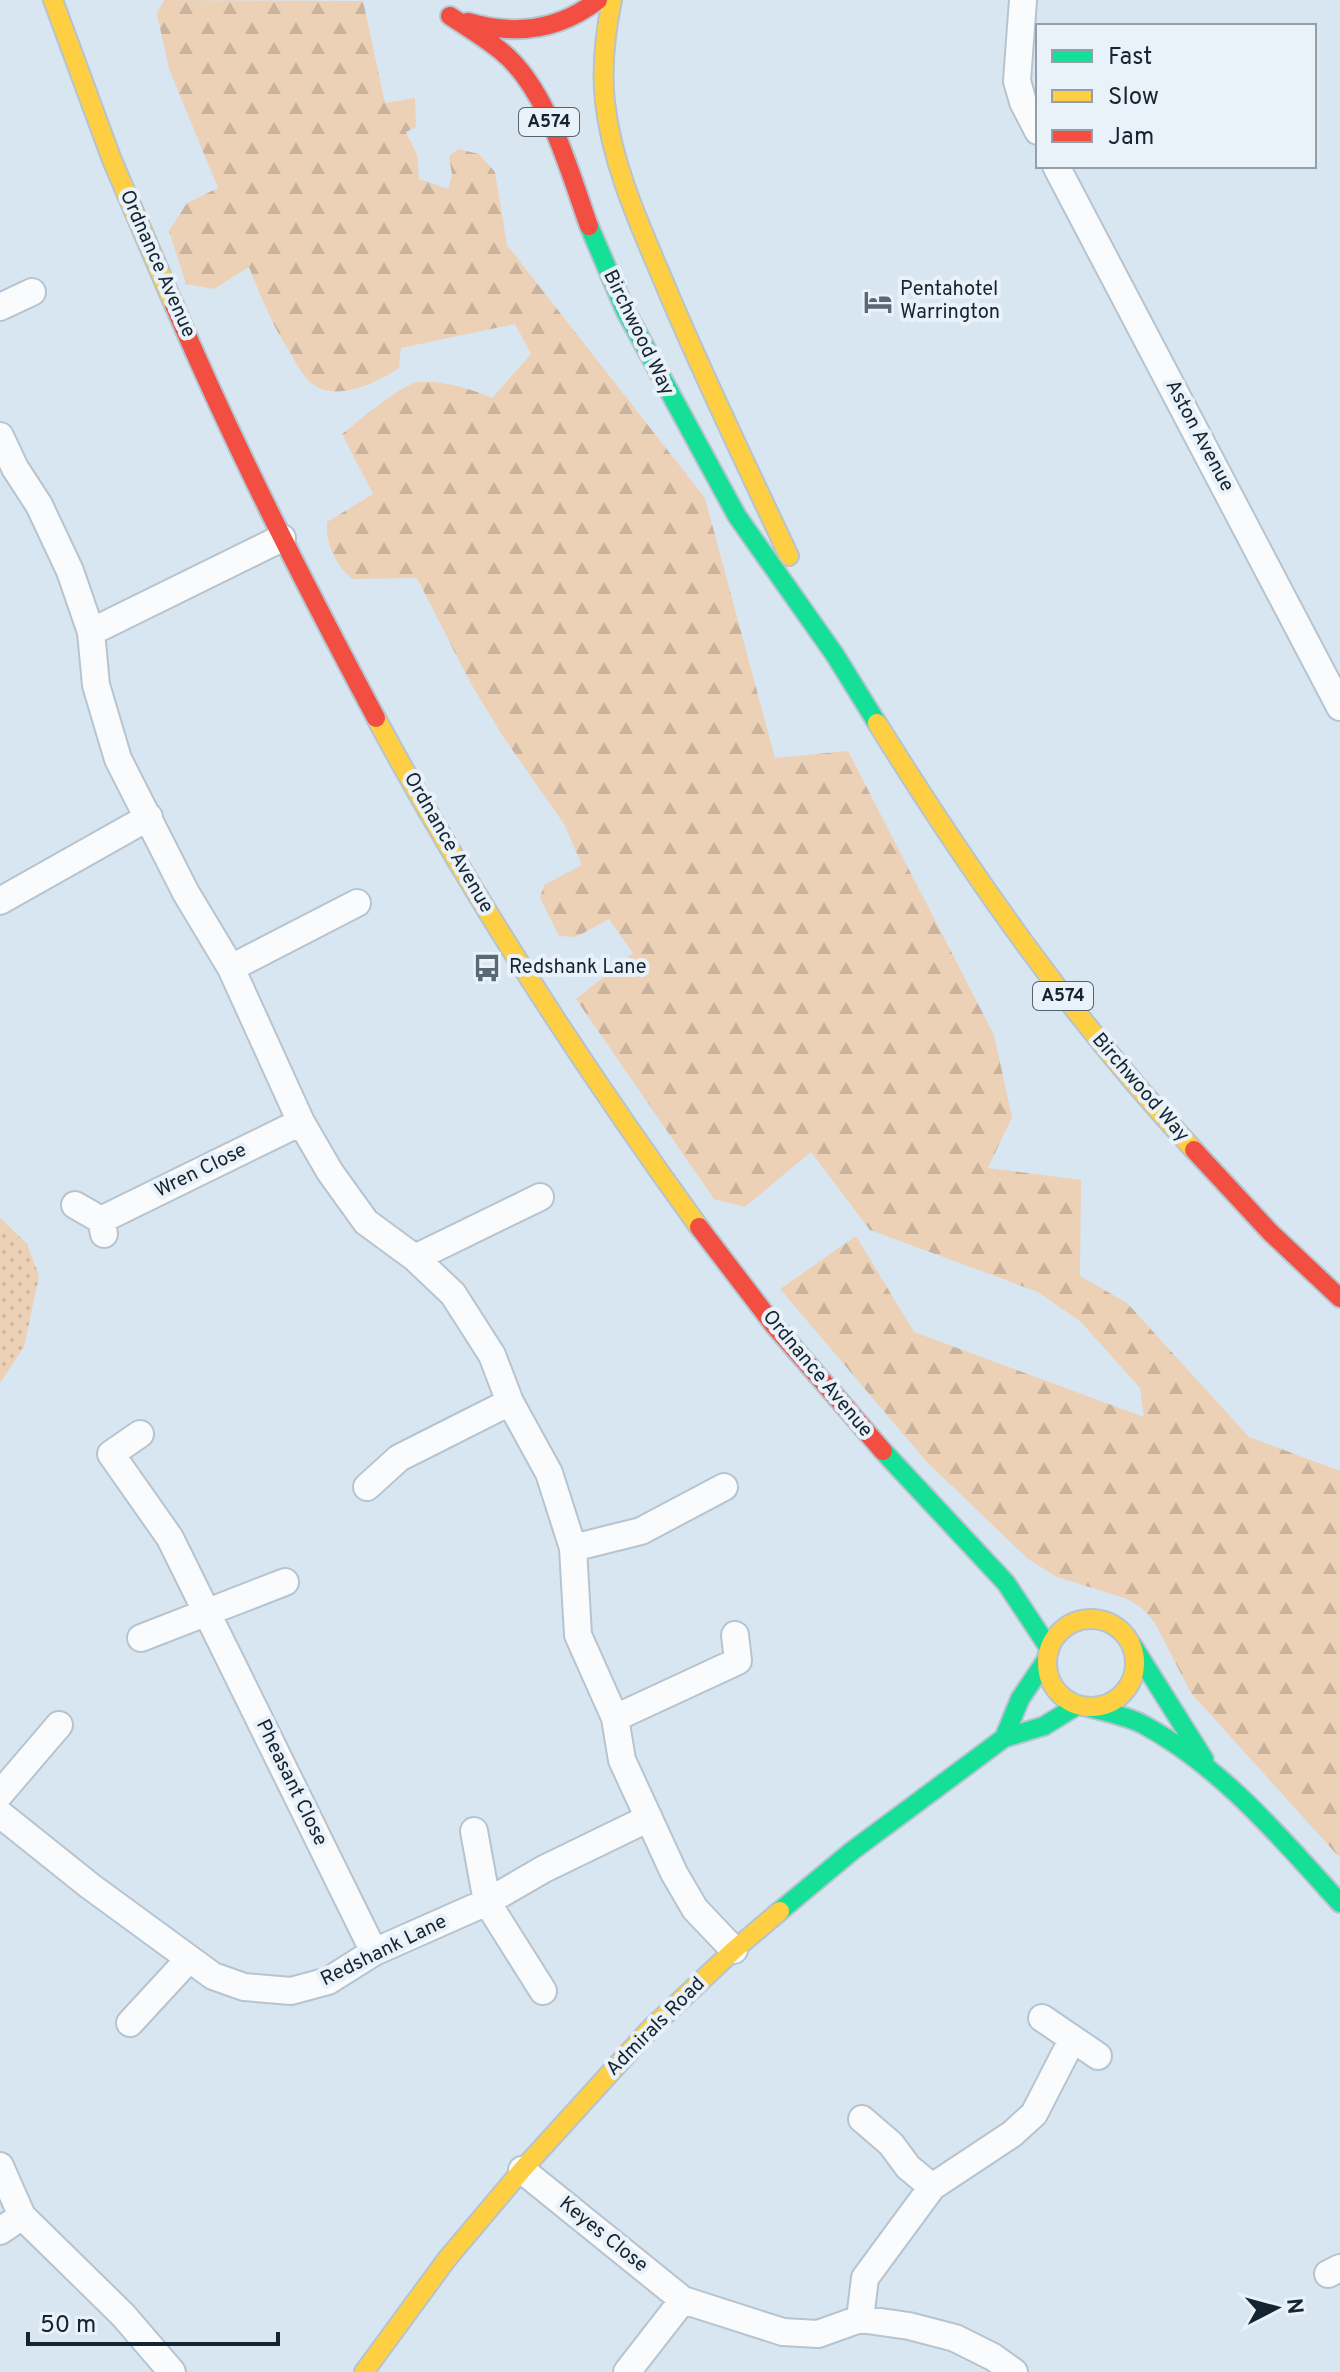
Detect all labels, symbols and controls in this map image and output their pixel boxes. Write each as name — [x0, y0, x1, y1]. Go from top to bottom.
legend — [1036, 24, 1316, 168]
text: Fast — [1108, 43, 1152, 73]
text: Slow — [1108, 83, 1159, 113]
road number: A574 — [519, 108, 579, 136]
text: Jam — [1108, 123, 1154, 153]
street label: Ordnance Avenue — [113, 186, 201, 342]
street label: Birchwood Way — [596, 266, 680, 400]
place label: Pentahotel Warrington — [900, 277, 1000, 326]
hotel icon: Pentahotel Warrington — [863, 287, 893, 317]
street label: Aston Avenue — [1159, 376, 1239, 496]
street label: Ordnance Avenue — [397, 768, 499, 918]
bus stop icon: Redshank Lane — [472, 953, 502, 983]
place label: Redshank Lane — [509, 955, 647, 981]
road number: A574 — [1033, 982, 1093, 1010]
street label: Birchwood Way — [1085, 1028, 1195, 1148]
street label: Wren Close — [151, 1138, 251, 1204]
street label: Ordnance Avenue — [756, 1305, 878, 1443]
street label: Pheasant Close — [249, 1715, 333, 1851]
street label: Redshank Lane — [316, 1909, 452, 1993]
street label: Admirals Road — [601, 1972, 711, 2082]
street label: Keyes Close — [553, 2191, 653, 2279]
north arrow — [1236, 2268, 1316, 2348]
scale bar — [28, 2296, 278, 2346]
text: N — [1279, 2297, 1308, 2315]
text: 50 m — [40, 2311, 96, 2341]

